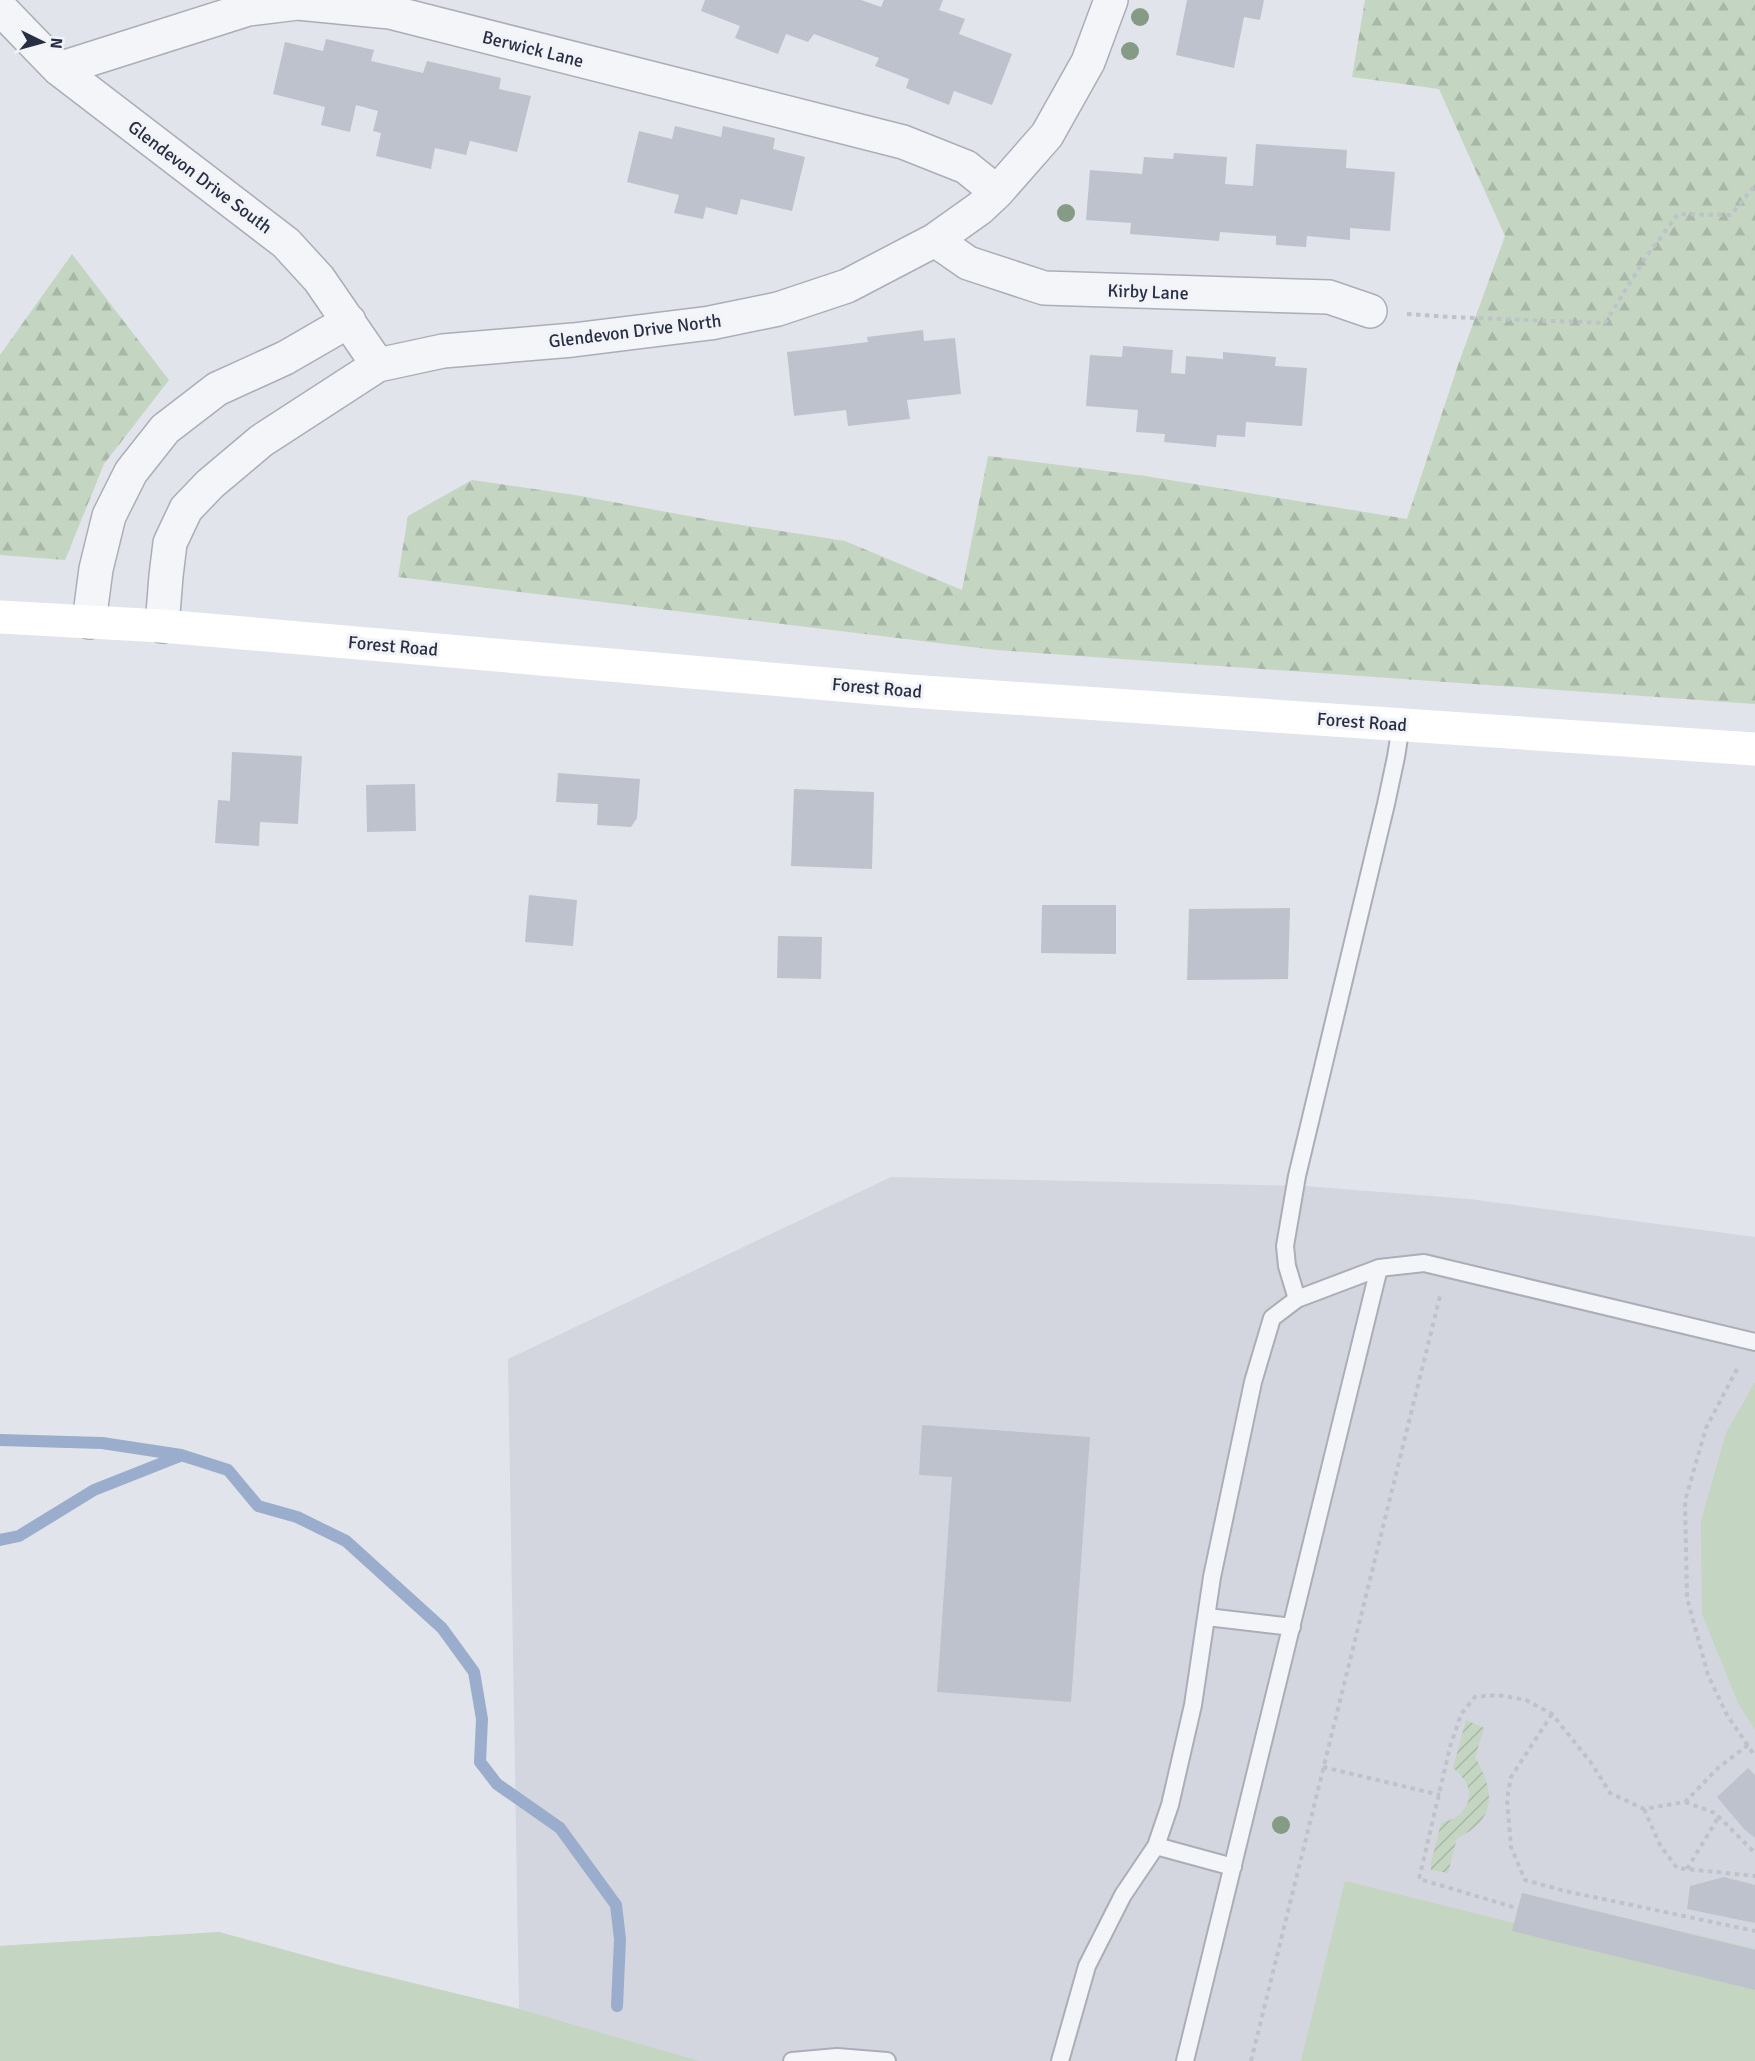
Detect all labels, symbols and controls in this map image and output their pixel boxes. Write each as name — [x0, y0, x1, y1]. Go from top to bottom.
north arrow — [12, 12, 72, 72]
street label: Berwick Lane — [480, 26, 586, 72]
text: N — [45, 37, 66, 50]
street label: Glendevon Drive South — [124, 116, 276, 238]
street label: Kirby Lane — [1107, 280, 1189, 304]
street label: Glendevon Drive North — [547, 309, 723, 353]
street label: Forest Road — [347, 631, 439, 661]
street label: Forest Road — [831, 673, 923, 703]
street label: Forest Road — [1316, 708, 1408, 736]

